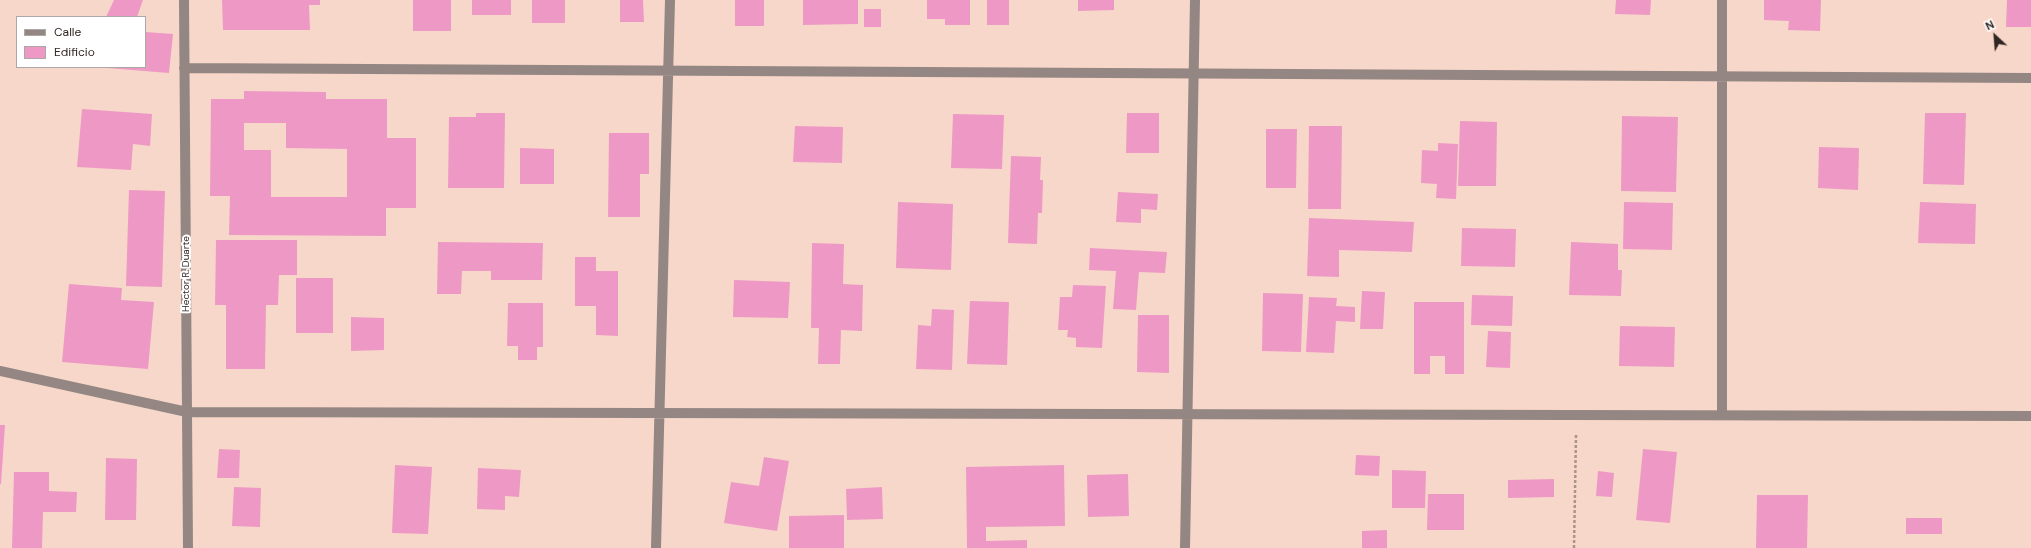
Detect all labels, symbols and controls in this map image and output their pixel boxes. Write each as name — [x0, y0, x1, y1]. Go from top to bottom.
legend — [16, 16, 146, 68]
north arrow — [1975, 16, 2015, 56]
text: N — [1983, 17, 1996, 33]
text: Calle — [54, 24, 81, 40]
text: Edificio — [54, 44, 95, 60]
street label: Hector R. Duarte — [180, 236, 192, 312]

